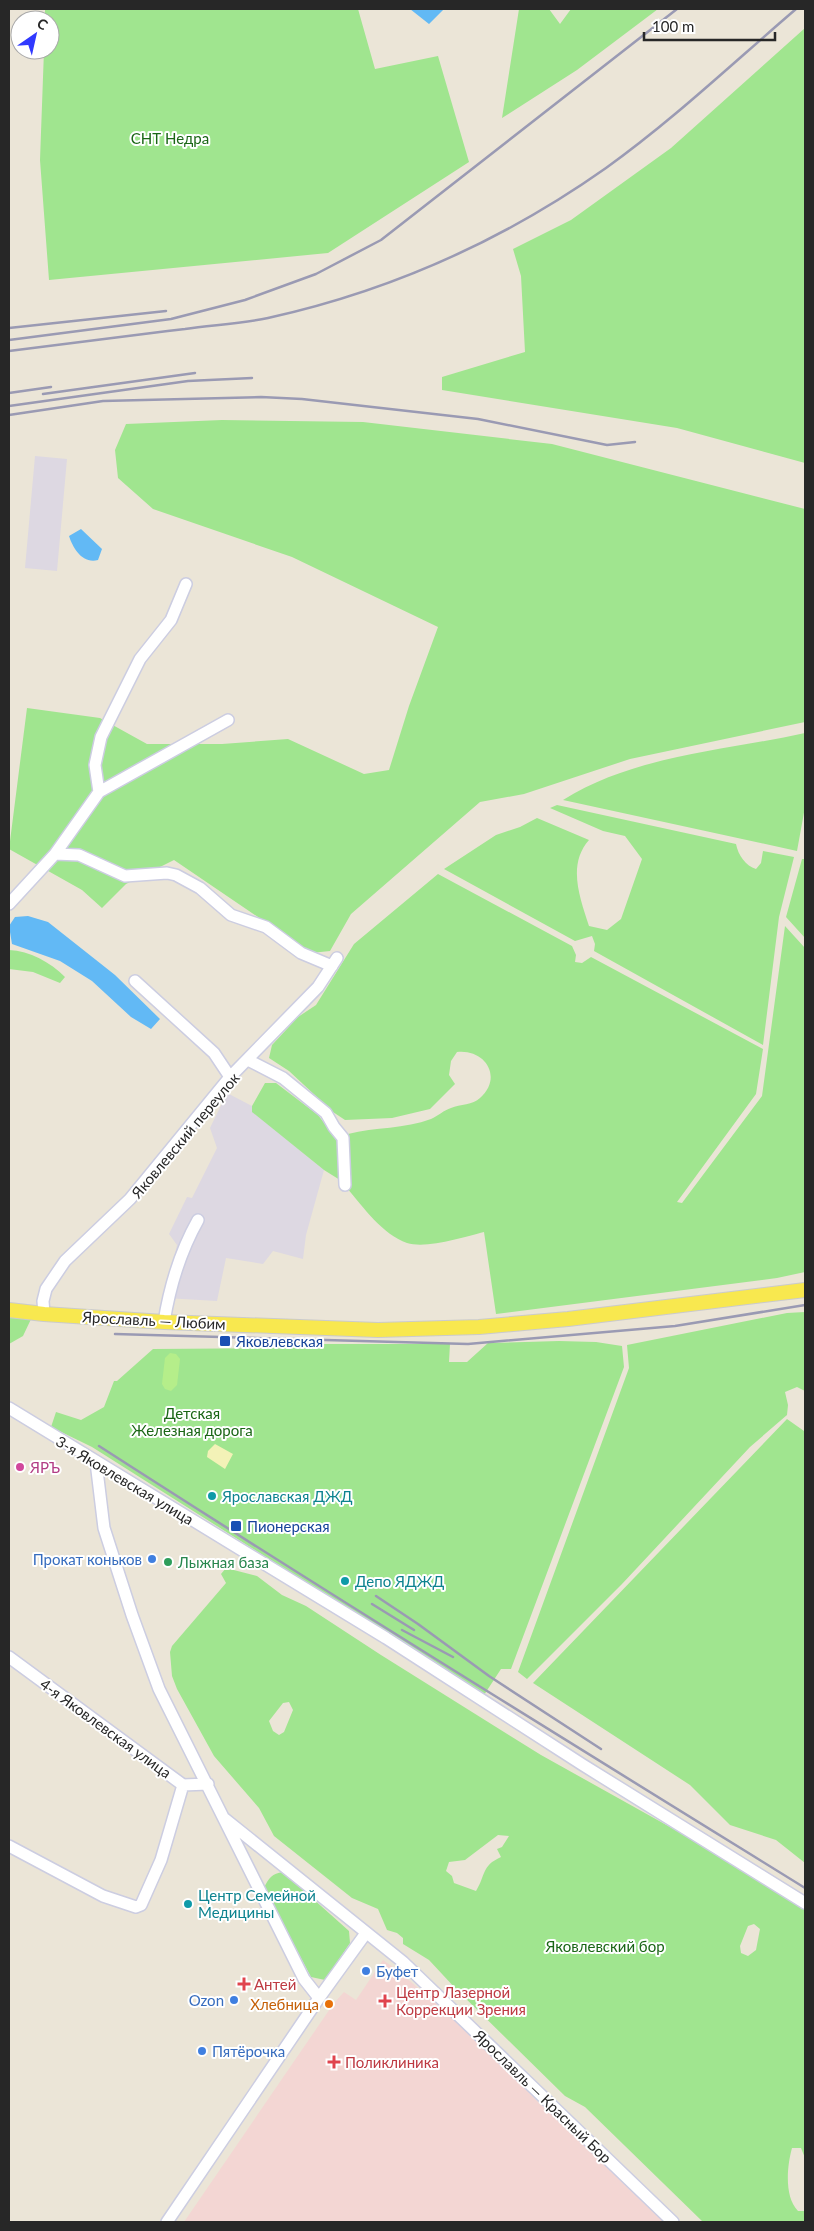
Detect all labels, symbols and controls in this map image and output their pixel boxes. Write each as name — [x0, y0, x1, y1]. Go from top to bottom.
north arrow — [10, 10, 60, 60]
scale bar — [644, 10, 775, 42]
text: С — [34, 14, 52, 34]
text: 100 m — [652, 17, 694, 35]
park label: СНТ Недра — [131, 129, 209, 147]
street label: Яковлевский переулок — [127, 1069, 243, 1202]
street label: Ярославль — Любим — [81, 1307, 226, 1333]
place label: Яковлевская — [235, 1332, 323, 1350]
marker: Яковлевская — [218, 1334, 232, 1348]
park label: Детская Железная дорога — [131, 1404, 253, 1439]
street label: 3-я Яковлевская улица — [53, 1432, 197, 1528]
place label: ЯРЪ — [29, 1458, 60, 1476]
marker: ЯРЪ — [14, 1461, 26, 1473]
place label: Ярославская ДЖД — [221, 1487, 353, 1505]
marker: Ярославская ДЖД — [206, 1490, 218, 1502]
place label: Пионерская — [247, 1517, 330, 1535]
marker: Пионерская — [229, 1519, 243, 1533]
place label: Прокат коньков — [33, 1550, 142, 1568]
marker: Прокат коньков — [146, 1553, 158, 1565]
place label: Лыжная база — [177, 1553, 269, 1571]
marker: Лыжная база — [162, 1556, 174, 1568]
place label: Депо ЯДЖД — [355, 1572, 444, 1590]
marker: Депо ЯДЖД — [339, 1575, 351, 1587]
street label: 4-я Яковлевская улица — [37, 1674, 175, 1782]
place label: Центр Семейной Медицины — [198, 1886, 316, 1921]
marker: Центр Семейной Медицины — [182, 1898, 194, 1910]
park label: Яковлевский бор — [544, 1937, 665, 1955]
place label: Буфет — [376, 1962, 419, 1980]
marker: Буфет — [360, 1965, 372, 1977]
place label: Антей — [254, 1975, 296, 1993]
marker: Антей — [238, 1978, 250, 1990]
place label: Центр Лазерной Коррекции Зрения — [396, 1983, 526, 2018]
place label: Ozon — [189, 1991, 224, 2009]
marker: Ozon — [228, 1994, 240, 2006]
marker: Центр Лазерной Коррекции Зрения — [378, 1994, 392, 2008]
place label: Хлебница — [250, 1995, 319, 2013]
marker: Хлебница — [323, 1998, 335, 2010]
street label: Ярославль — Красный Бор — [470, 2025, 615, 2166]
place label: Пятёрочка — [212, 2042, 285, 2060]
marker: Пятёрочка — [196, 2045, 208, 2057]
place label: Поликлиника — [345, 2053, 439, 2071]
marker: Поликлиника — [327, 2055, 341, 2069]

